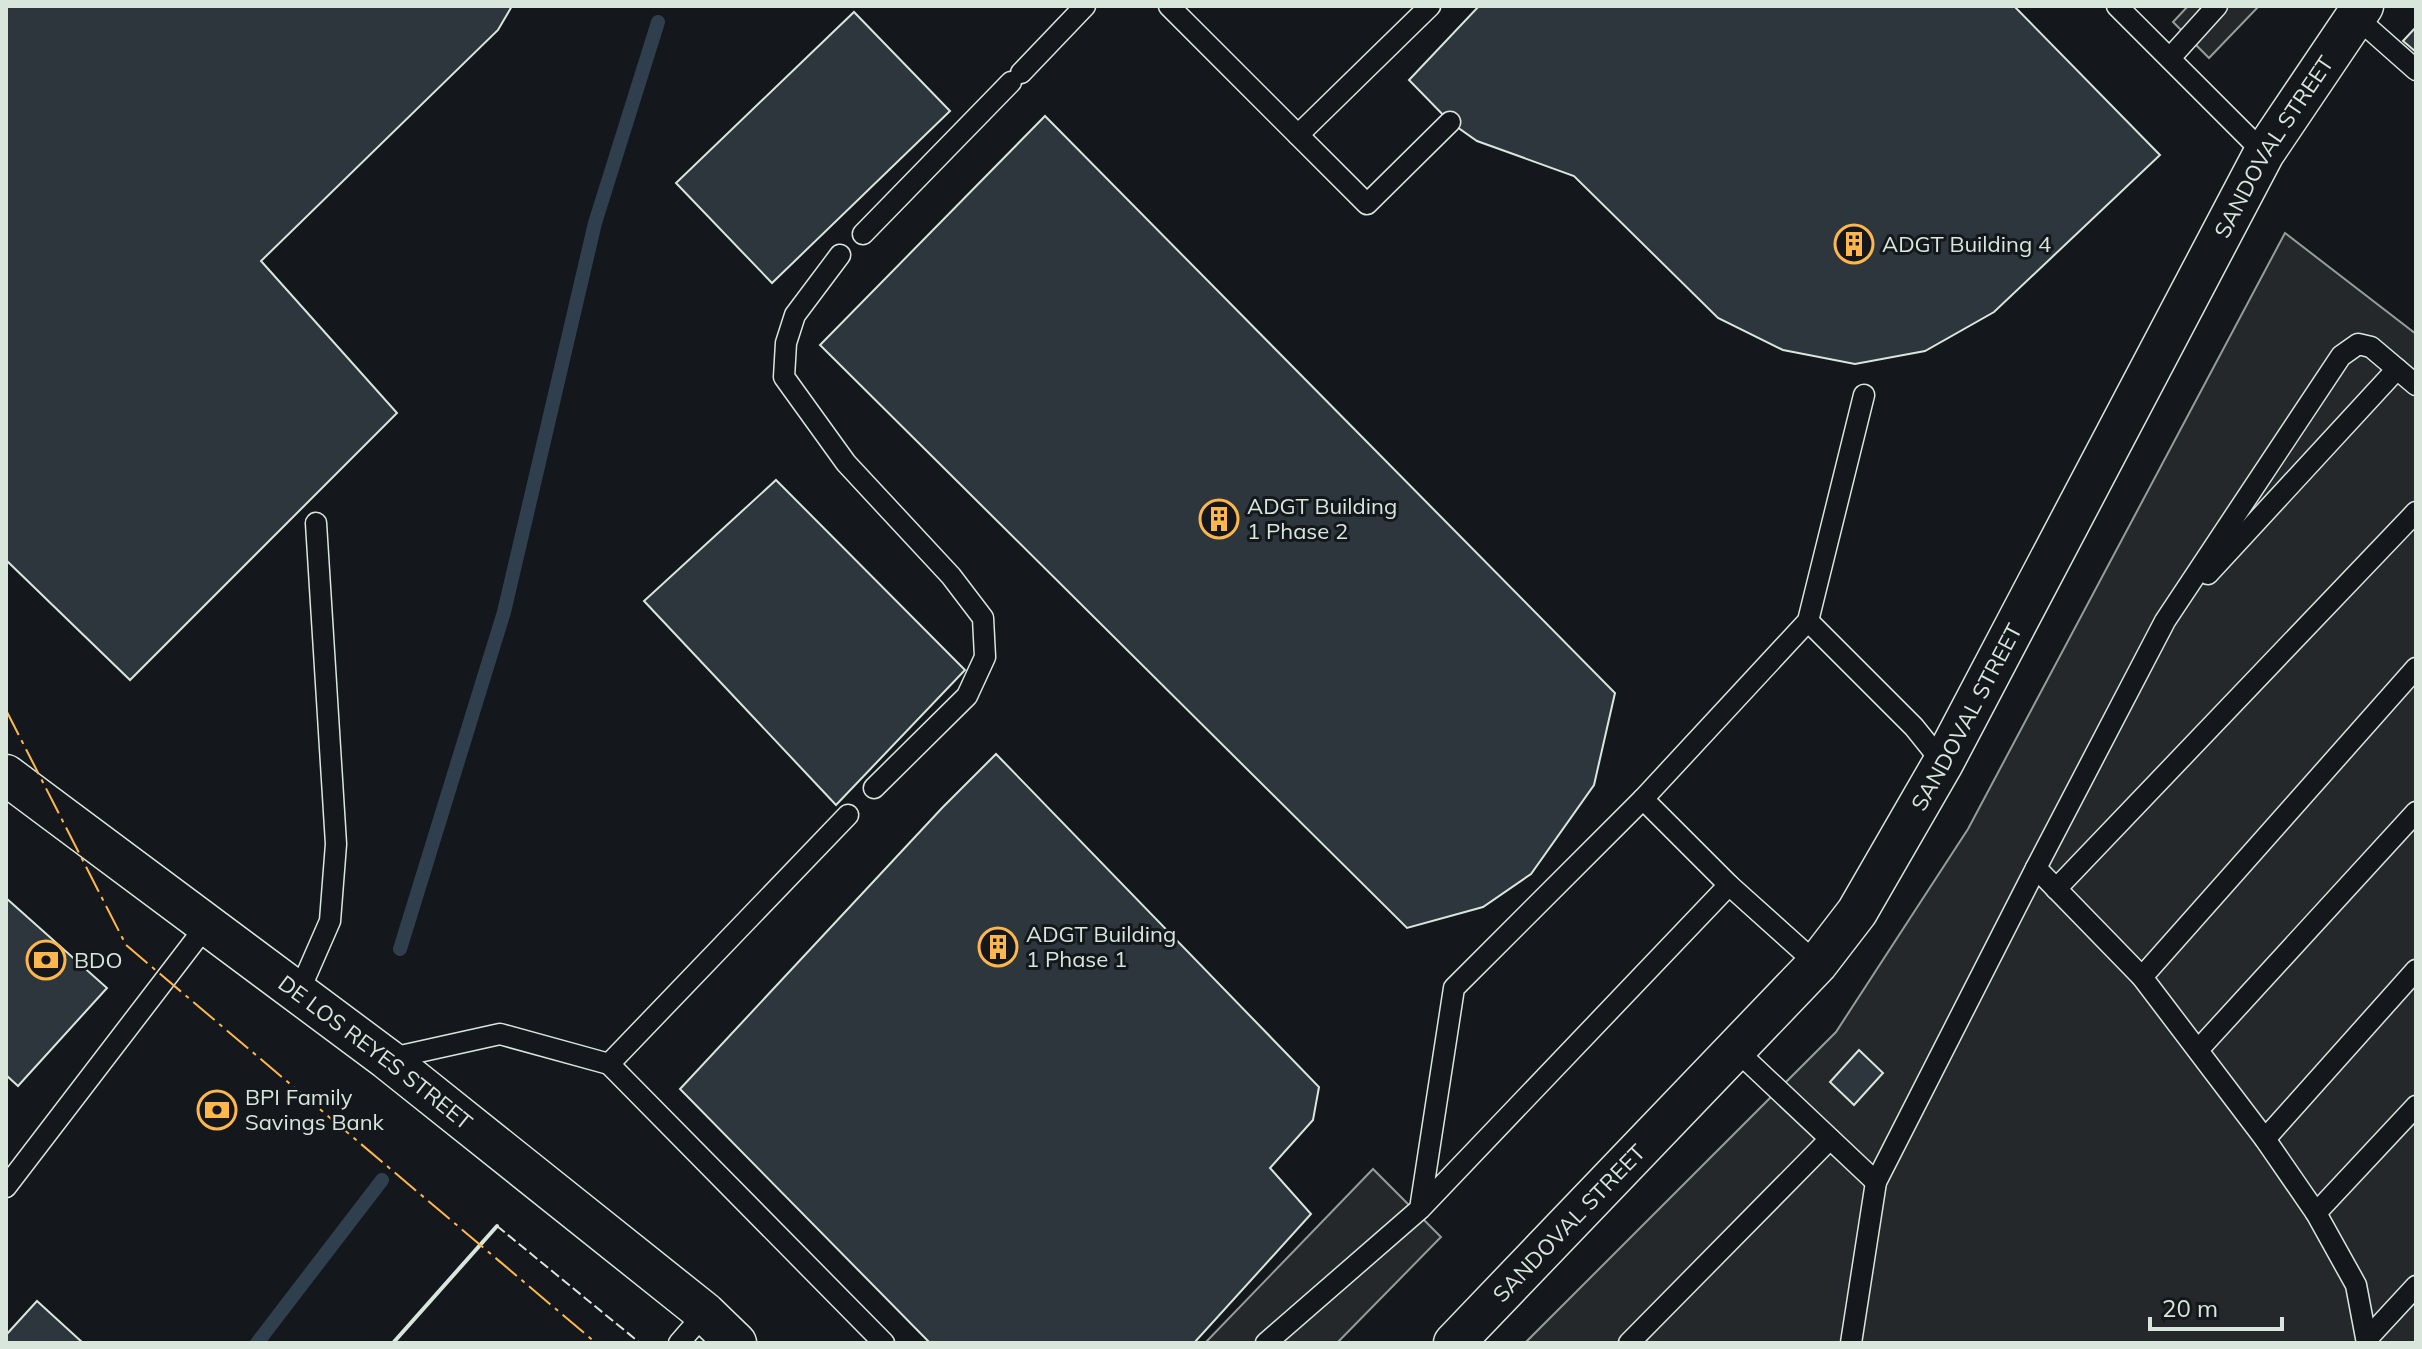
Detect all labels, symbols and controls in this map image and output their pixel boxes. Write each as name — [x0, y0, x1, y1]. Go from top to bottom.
street label: SANDOVAL STREET — [2208, 50, 2340, 243]
building icon: ADGT Building 4 — [1833, 223, 1875, 265]
place label: ADGT Building 4 — [1882, 230, 2051, 258]
place label: ADGT Building 1 Phase 2 — [1247, 492, 1397, 545]
building icon: ADGT Building 1 Phase 2 — [1198, 498, 1240, 540]
street label: SANDOVAL STREET — [1905, 619, 2028, 816]
place label: ADGT Building 1 Phase 1 — [1026, 920, 1176, 973]
building icon: ADGT Building 1 Phase 1 — [977, 926, 1019, 968]
bank icon: BDO — [25, 939, 67, 981]
place label: BDO — [74, 946, 122, 974]
street label: DE LOS REYES STREET — [273, 969, 478, 1136]
place label: BPI Family Savings Bank — [245, 1083, 385, 1136]
bank icon: BPI Family Savings Bank — [196, 1089, 238, 1131]
street label: SANDOVAL STREET — [1487, 1138, 1651, 1308]
scale bar — [2150, 1281, 2282, 1331]
text: 20 m — [2162, 1293, 2218, 1323]

